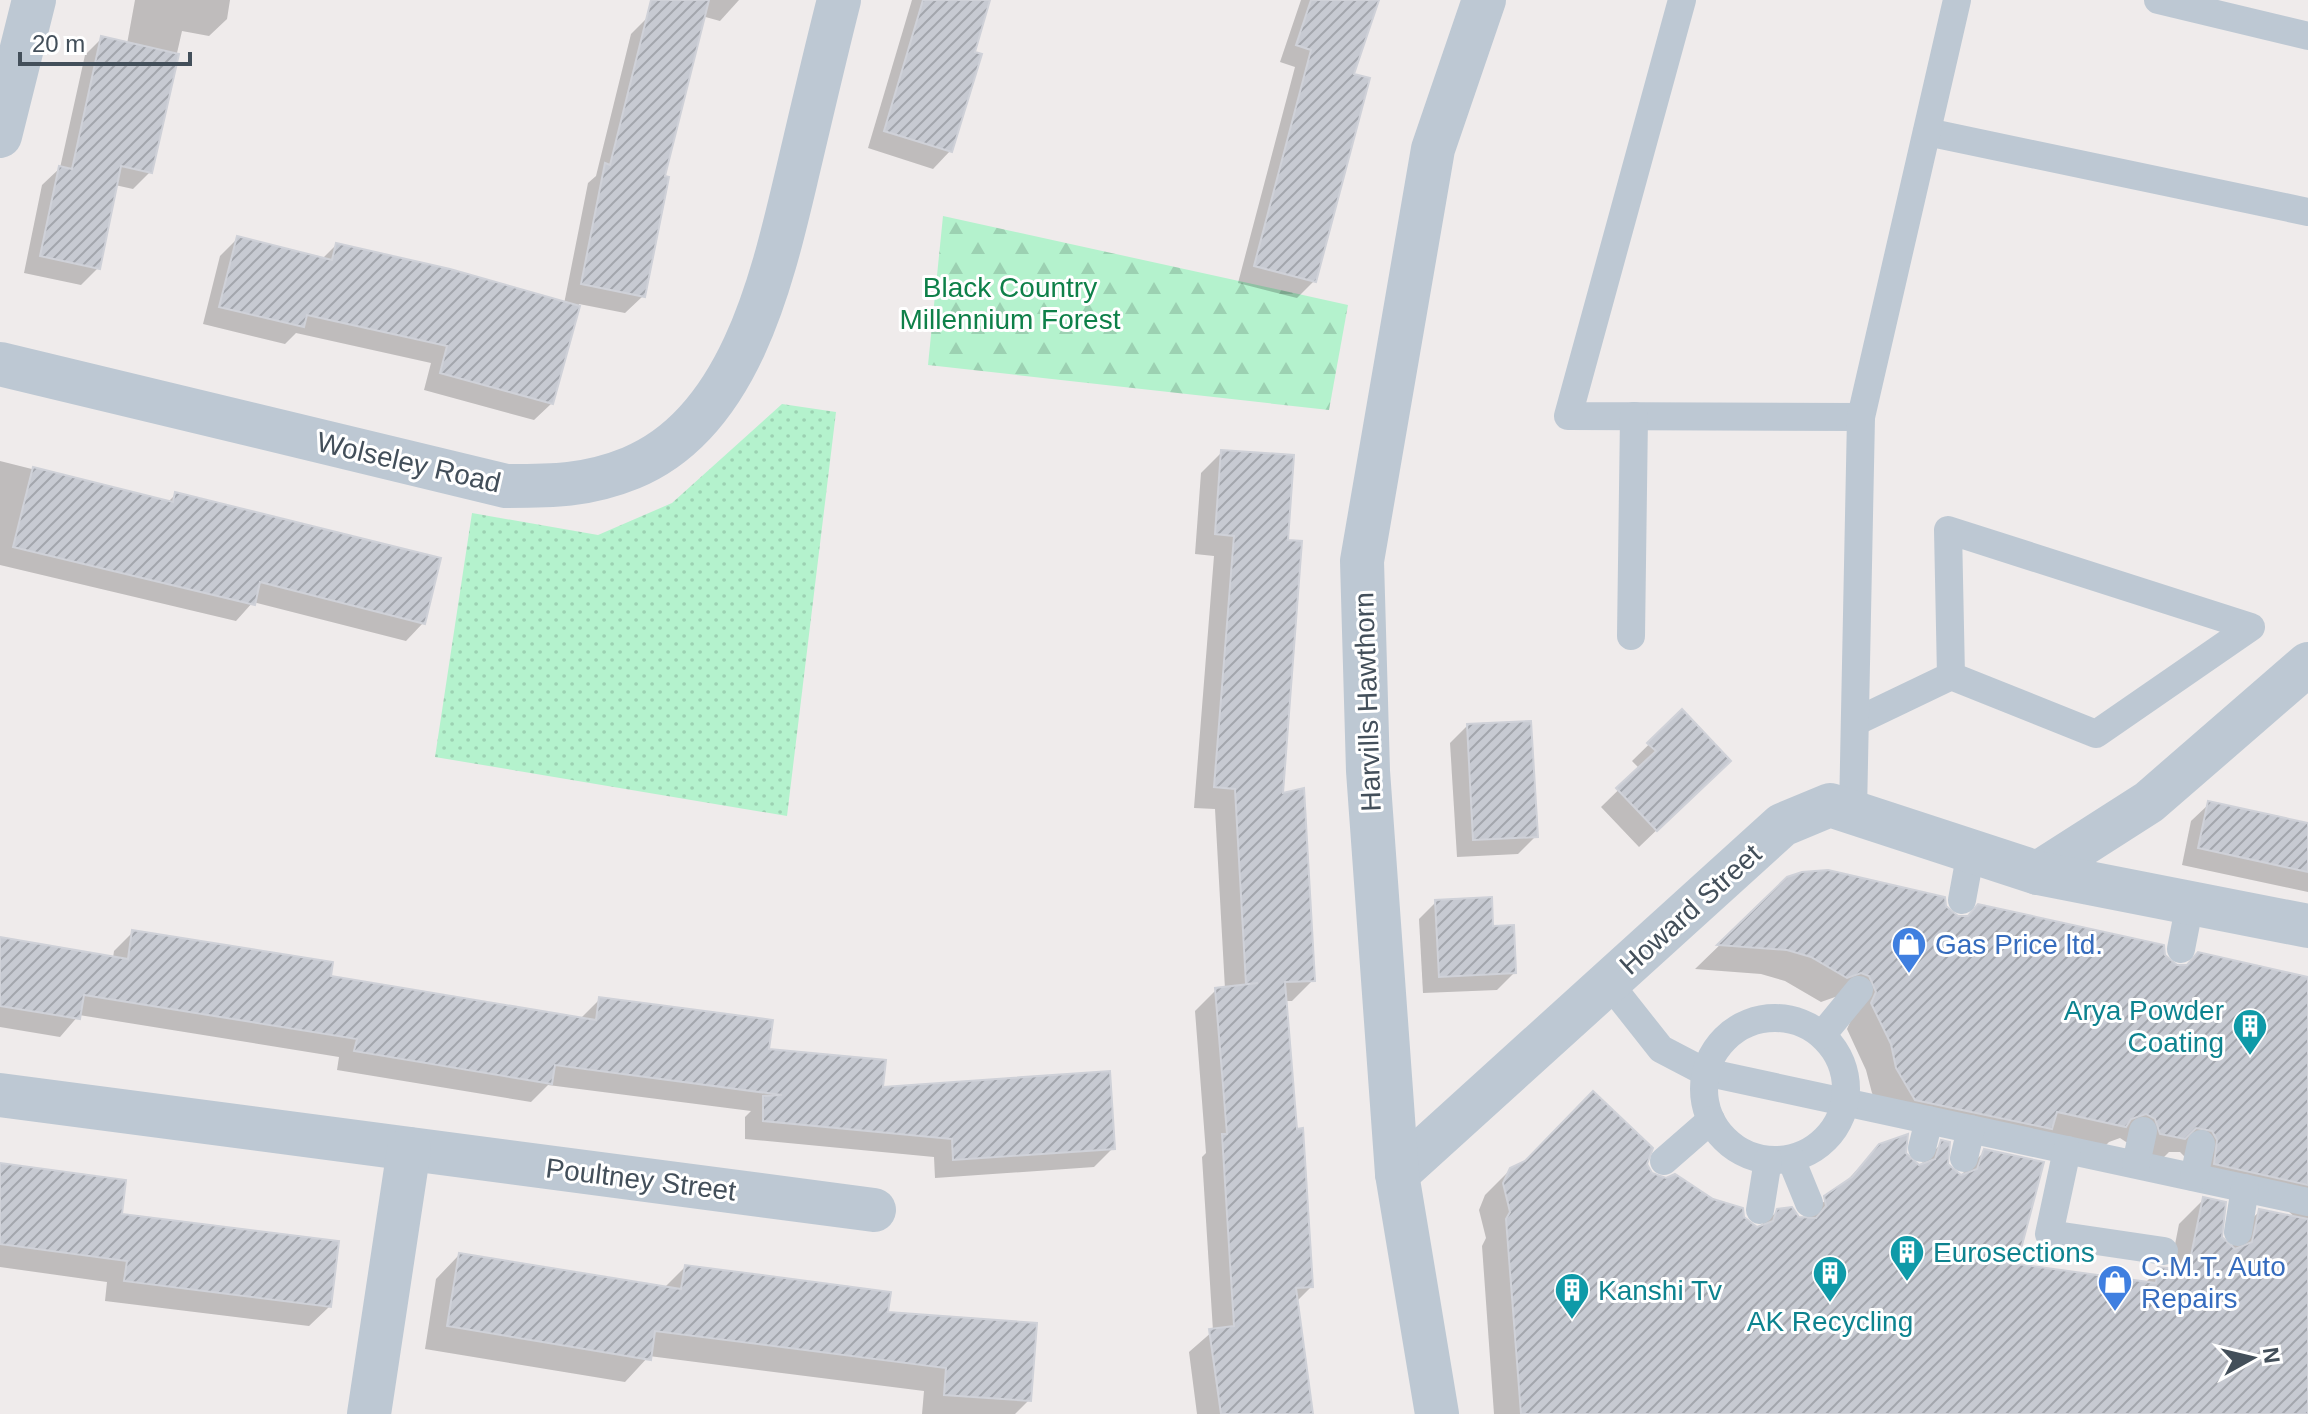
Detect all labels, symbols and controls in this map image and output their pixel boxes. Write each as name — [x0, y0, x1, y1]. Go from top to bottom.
scale bar — [20, 16, 190, 66]
text: 20 m — [32, 30, 85, 57]
park label: Black Country Millennium Forest — [900, 272, 1121, 335]
street label: Wolseley Road — [314, 426, 504, 499]
street label: Harvills Hawthorn — [1348, 592, 1387, 812]
street label: Howard Street — [1613, 838, 1767, 981]
shop icon: Gas Price ltd. — [1890, 925, 1928, 975]
place label: Gas Price ltd. — [1935, 929, 2103, 960]
place label: Arya Powder Coating — [2064, 995, 2224, 1058]
building icon: Arya Powder Coating — [2231, 1007, 2269, 1057]
street label: Poultney Street — [544, 1152, 738, 1207]
building icon: Eurosections — [1888, 1233, 1926, 1283]
place label: Eurosections — [1933, 1237, 2095, 1268]
place label: C.M.T. Auto Repairs — [2141, 1251, 2286, 1314]
building icon: AK Recycling — [1811, 1254, 1849, 1304]
shop icon: C.M.T. Auto Repairs — [2096, 1263, 2134, 1313]
building icon: Kanshi Tv — [1553, 1271, 1591, 1321]
place label: Kanshi Tv — [1598, 1275, 1722, 1306]
place label: AK Recycling — [1747, 1306, 1913, 1337]
north arrow — [2212, 1318, 2292, 1398]
text: N — [2258, 1346, 2285, 1365]

